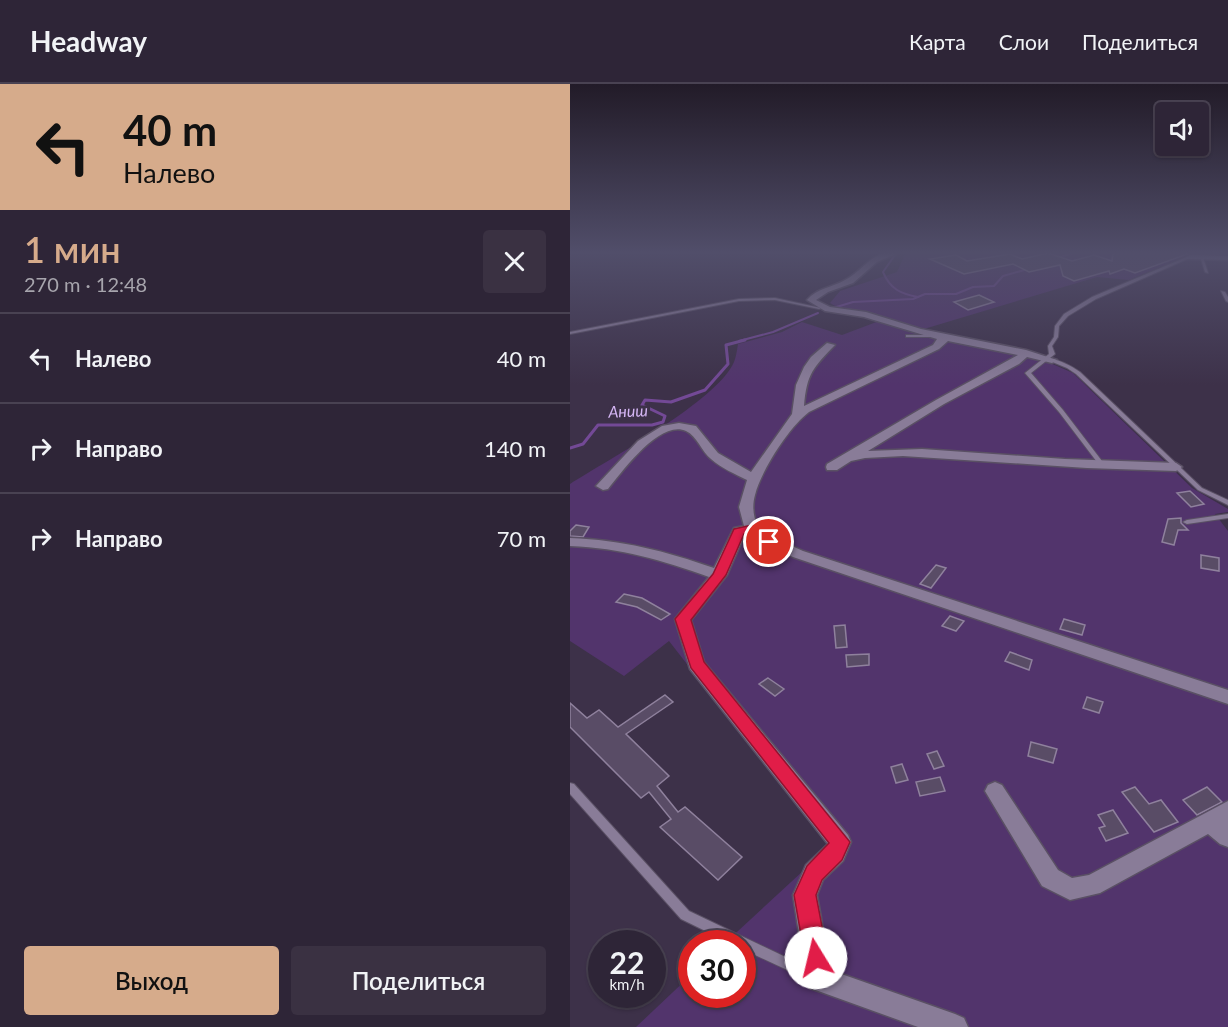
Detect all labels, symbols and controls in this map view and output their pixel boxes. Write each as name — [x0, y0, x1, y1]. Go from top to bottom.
text: Headway — [30, 24, 147, 58]
text: Карта — [909, 29, 966, 54]
text: Слои — [999, 29, 1049, 54]
text: Поделиться — [1082, 29, 1198, 54]
map controls — [1155, 102, 1209, 156]
button: sound — [1155, 102, 1209, 156]
text: 40 m — [123, 105, 217, 155]
icon: left — [24, 108, 102, 186]
text: Налево — [123, 156, 215, 189]
text: 1 мин — [24, 227, 121, 271]
button: close — [483, 230, 546, 293]
text: 270 m · 12:48 — [24, 272, 147, 296]
icon: left — [24, 342, 57, 375]
text: Налево — [75, 345, 151, 372]
text: 40 m — [497, 345, 546, 372]
water label: Аниш — [607, 400, 648, 421]
icon: right — [24, 432, 57, 465]
text: Направо — [75, 435, 163, 462]
text: 140 m — [484, 435, 546, 462]
pin — [743, 516, 794, 567]
icon: right — [24, 522, 57, 555]
text: Направо — [75, 525, 163, 552]
text: 70 m — [497, 525, 546, 552]
icon: arrive — [752, 525, 785, 558]
position arrow — [784, 926, 848, 990]
speed limit sign: 30 — [678, 930, 756, 1008]
text: 22 — [610, 944, 644, 980]
button: Выход — [24, 946, 279, 1015]
button: Поделиться — [291, 946, 546, 1015]
text: km/h — [609, 975, 645, 993]

